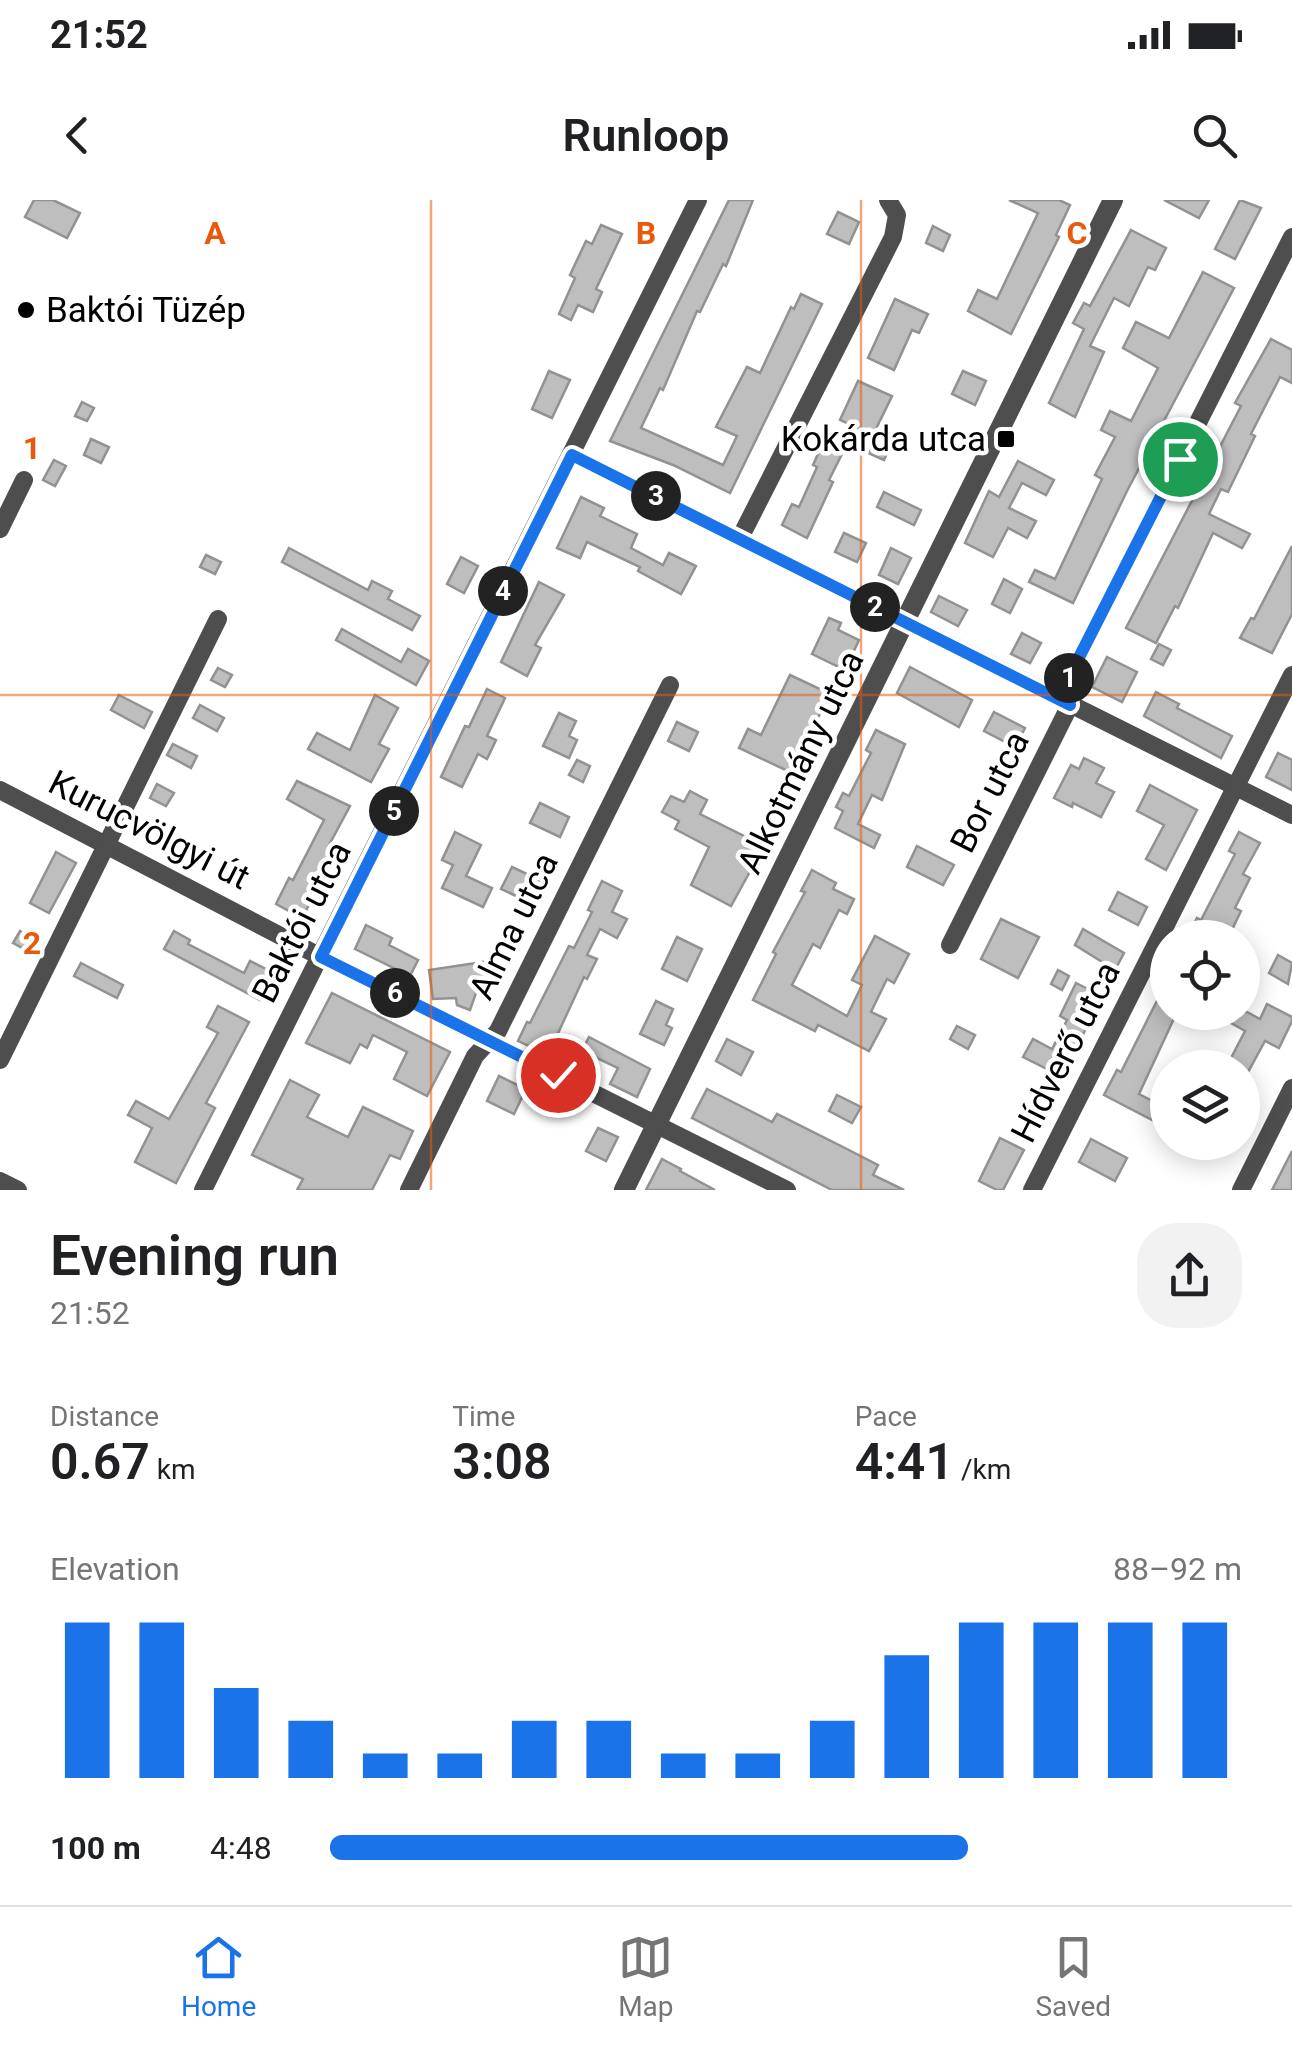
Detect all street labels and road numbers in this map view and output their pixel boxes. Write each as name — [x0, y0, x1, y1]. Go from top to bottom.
street label: Alkotmány utca — [729, 644, 873, 880]
street label: Bor utca — [942, 725, 1038, 859]
street label: Kurucvölgyi út — [42, 762, 256, 898]
street label: Baktói utca — [244, 835, 360, 1009]
street label: Alma utca — [461, 846, 567, 1006]
street label: Hídverő utca — [1003, 955, 1129, 1149]

